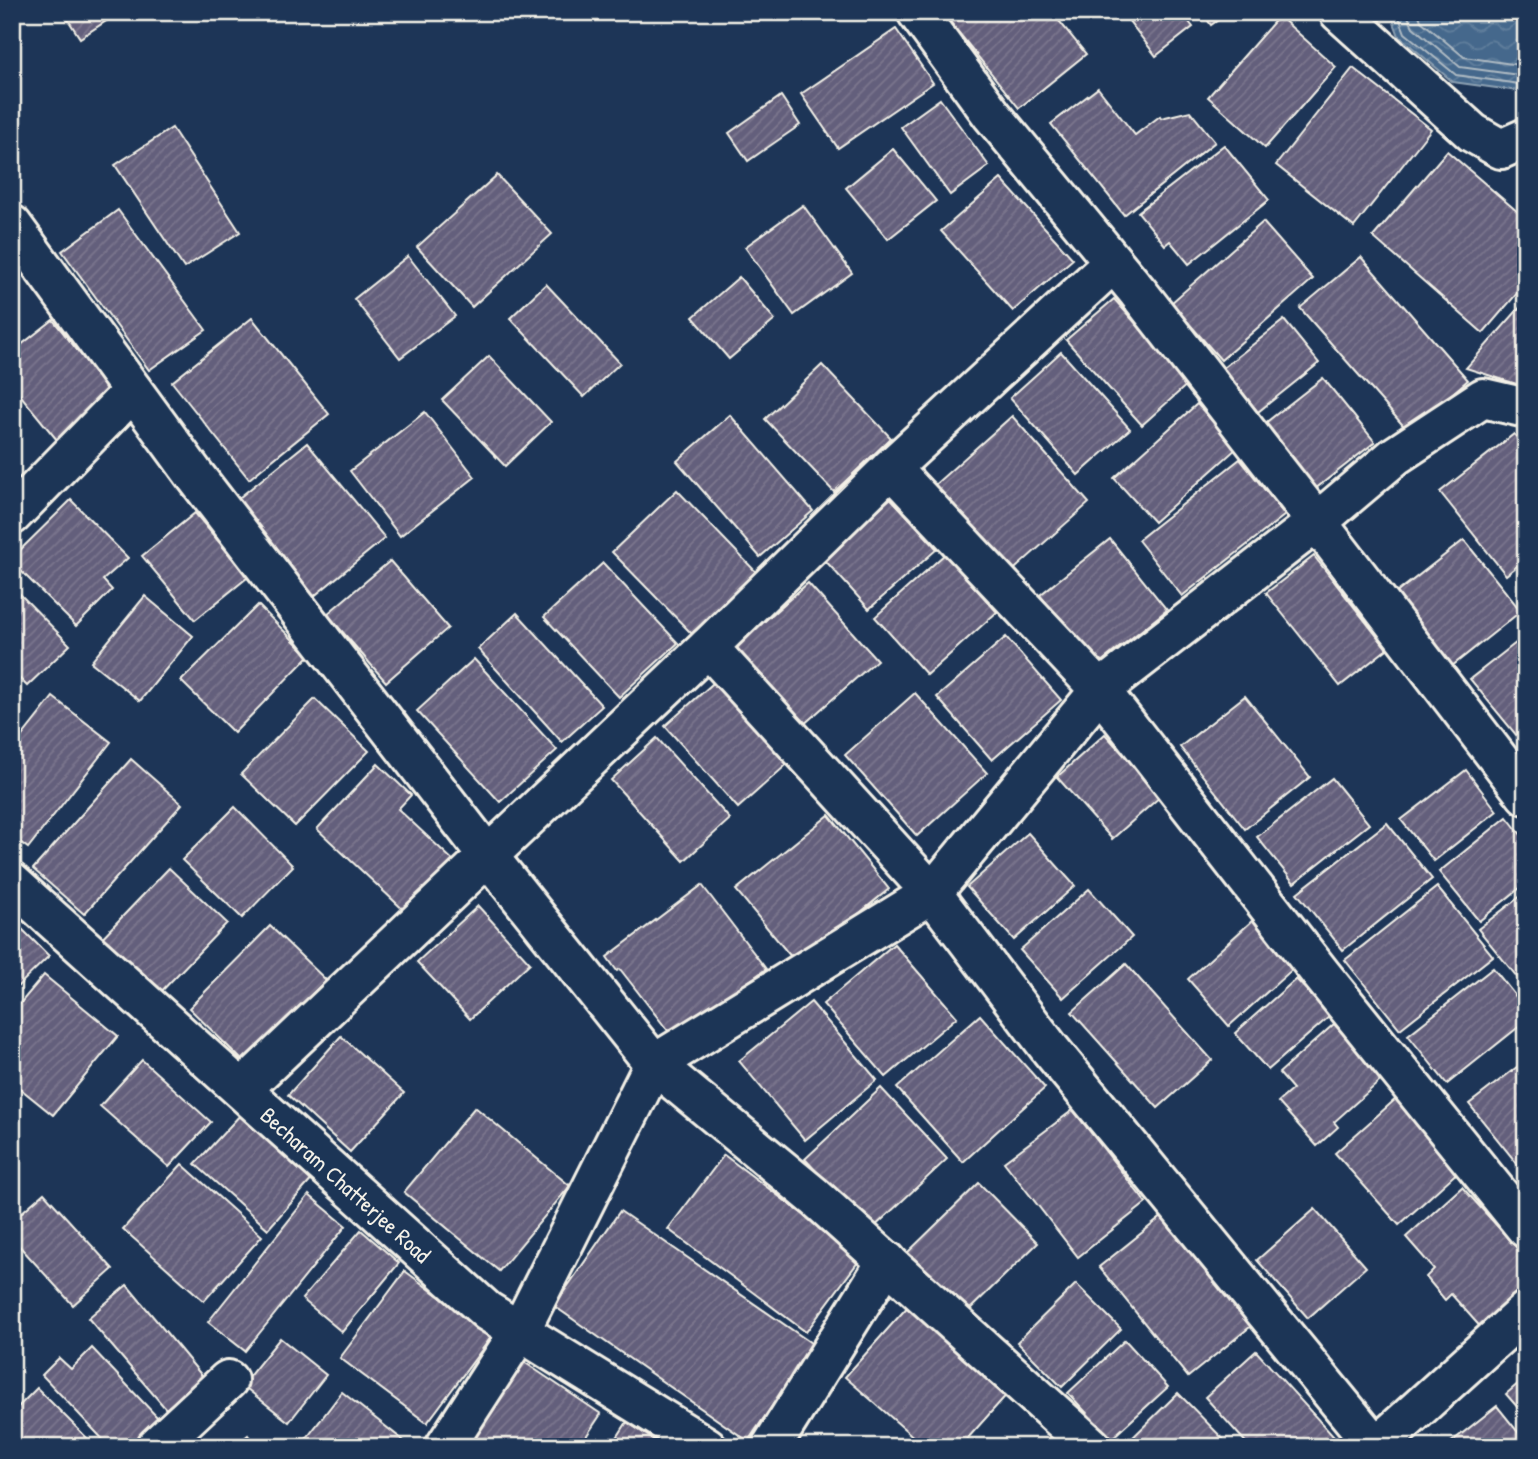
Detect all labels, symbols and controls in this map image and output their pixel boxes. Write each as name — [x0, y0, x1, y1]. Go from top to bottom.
street label: Becharam Chatterjee Road — [254, 1099, 438, 1269]

